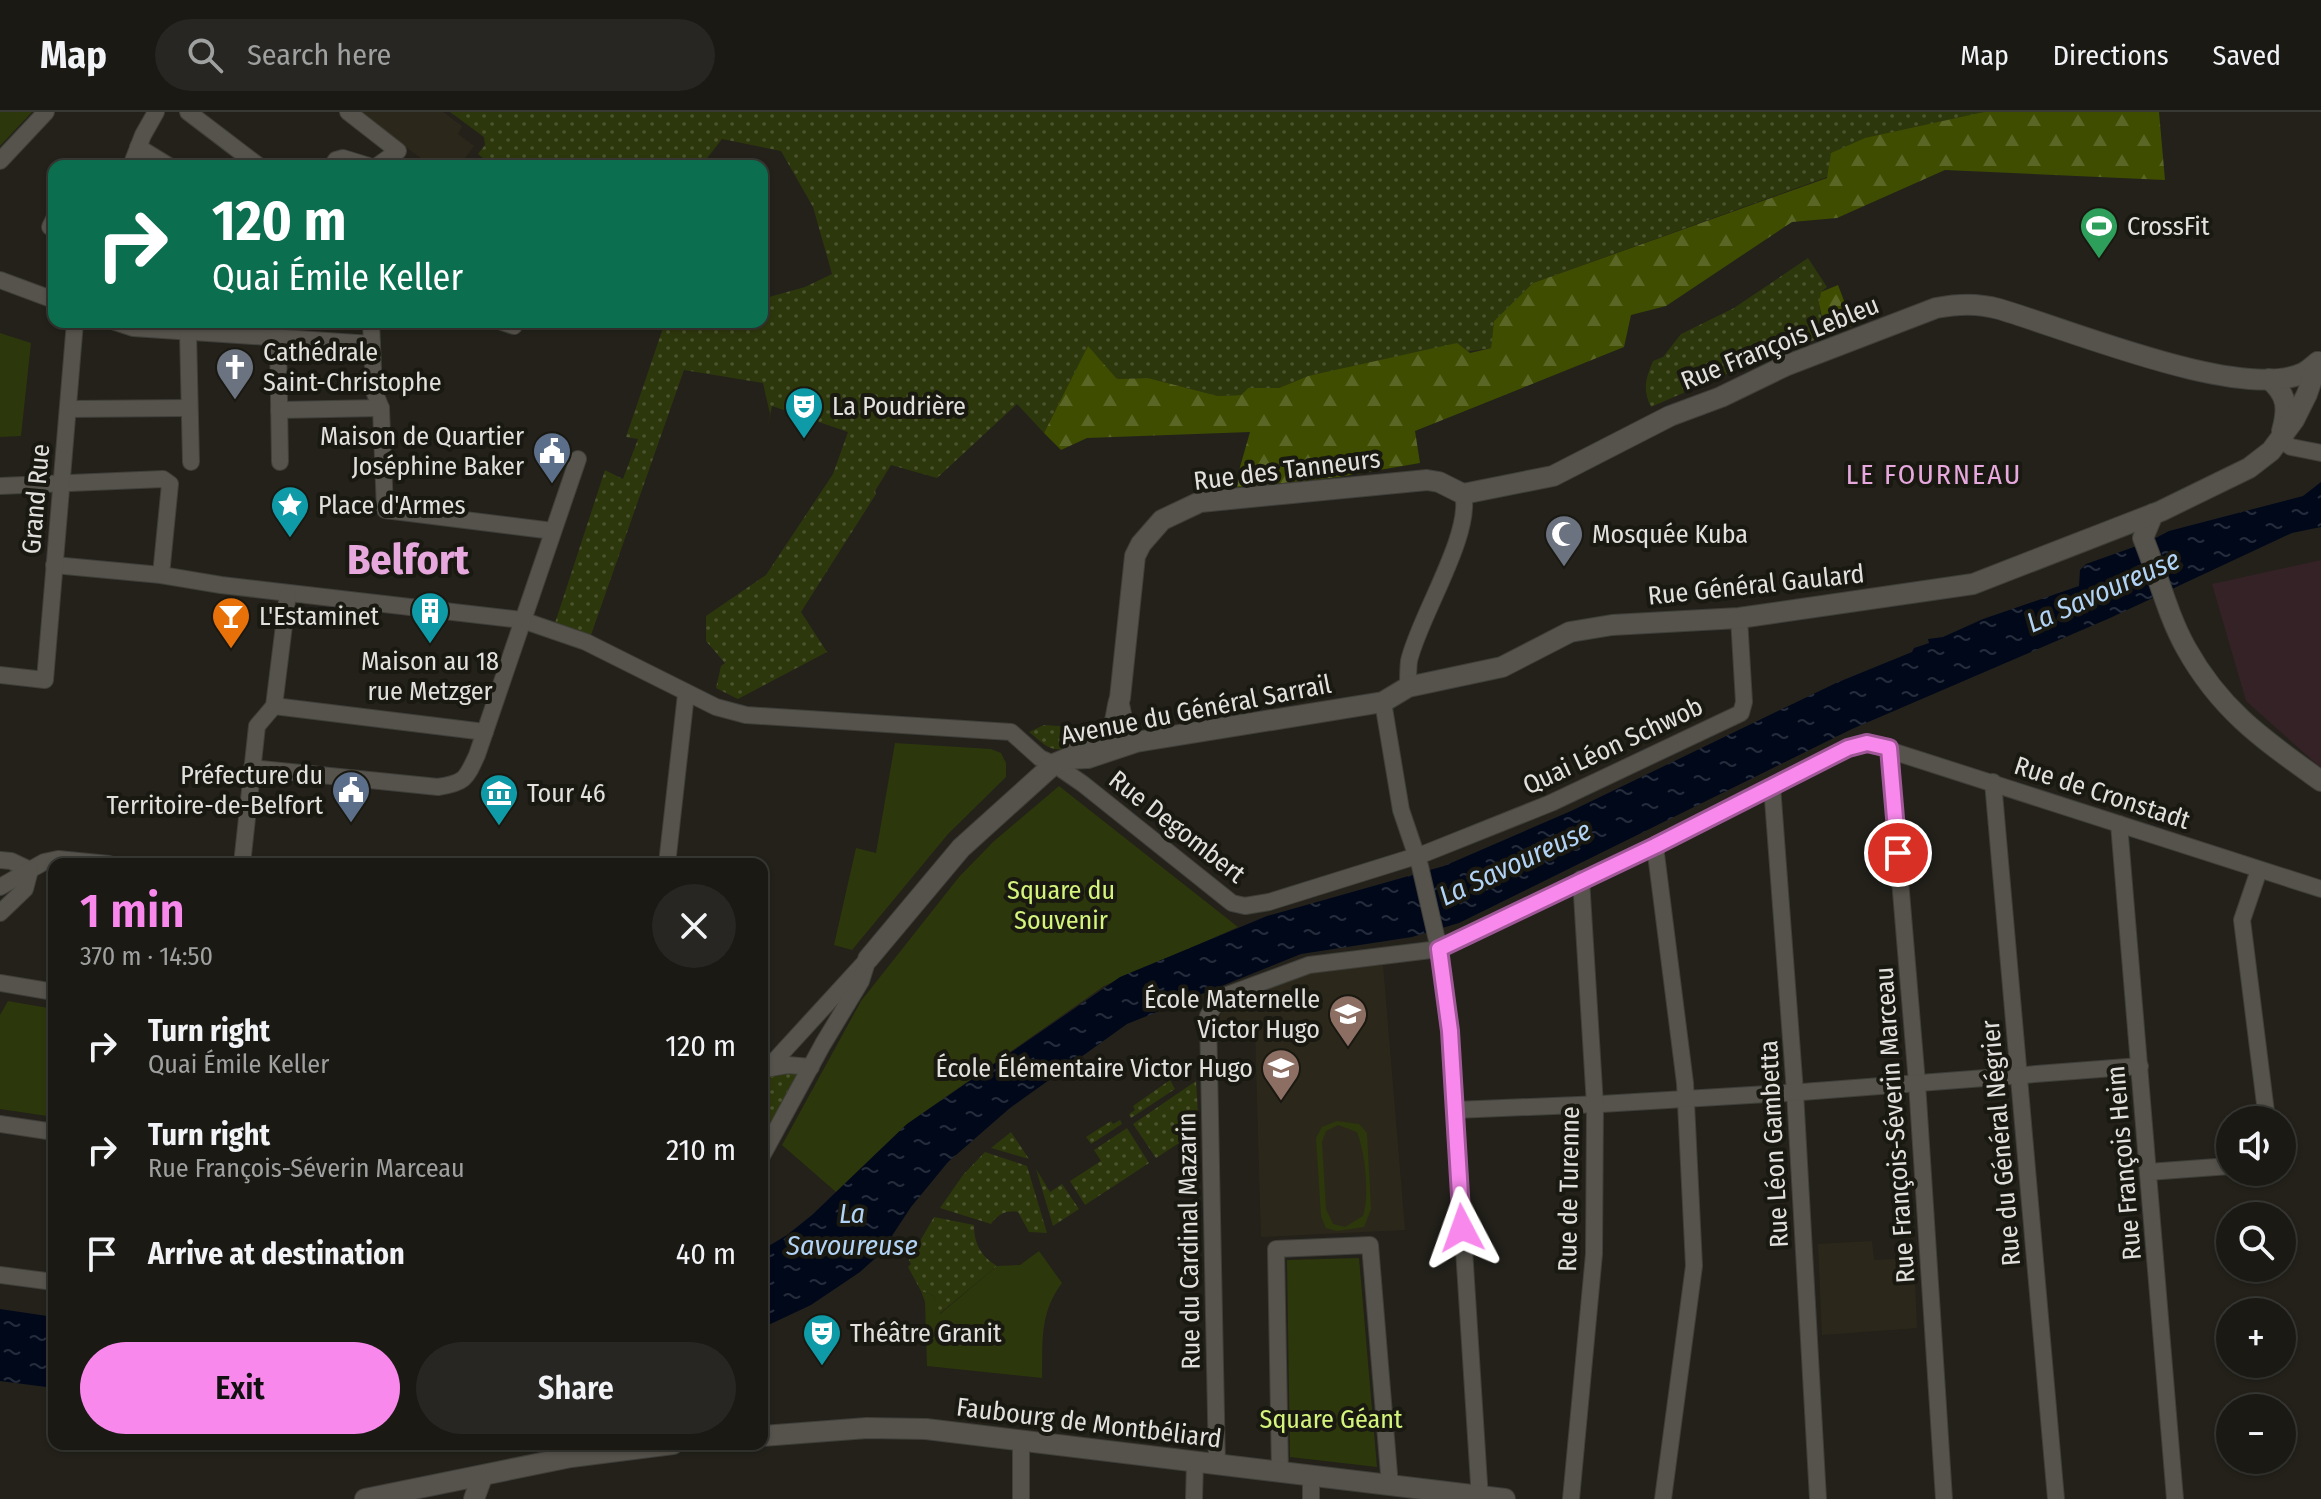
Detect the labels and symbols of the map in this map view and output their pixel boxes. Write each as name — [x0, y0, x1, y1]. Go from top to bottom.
sports icon: CrossFit — [2078, 205, 2120, 260]
place label: CrossFit — [2127, 211, 2210, 242]
street label: Rue François Lebleu — [1676, 289, 1884, 397]
place label: Cathédrale Saint-Christophe — [263, 337, 442, 398]
church icon: Cathédrale Saint-Christophe — [214, 346, 256, 401]
theatre icon: La Poudrière — [783, 385, 825, 440]
place label: La Poudrière — [832, 391, 966, 422]
place label: Maison de Quartier Joséphine Baker — [320, 421, 524, 482]
public building icon: Maison de Quartier Joséphine Baker — [531, 430, 573, 485]
street label: Grand Rue — [16, 443, 56, 555]
street label: Rue des Tanneurs — [1192, 443, 1382, 497]
district label: LE FOURNEAU — [1846, 458, 2022, 491]
place icon: Place d'Armes — [269, 484, 311, 539]
place label: Place d'Armes — [318, 490, 466, 521]
mosque icon: Mosquée Kuba — [1543, 513, 1585, 568]
place label: Mosquée Kuba — [1592, 519, 1748, 550]
district label: Belfort — [347, 535, 470, 585]
water label: La Savoureuse — [2021, 543, 2185, 639]
street label: Rue Général Gaulard — [1646, 558, 1866, 612]
building icon: Maison au 18 rue Metzger — [409, 590, 451, 645]
bar icon: L'Estaminet — [210, 595, 252, 650]
place label: L'Estaminet — [259, 601, 379, 632]
place label: Maison au 18 rue Metzger — [361, 646, 499, 707]
street label: Avenue du Général Sarrail — [1058, 669, 1334, 751]
street label: Quai Léon Schwob — [1518, 691, 1708, 801]
street label: Rue de Cronstadt — [2010, 750, 2194, 836]
place label: Préfecture du Territoire-de-Belfort — [106, 760, 323, 821]
street label: Rue Degombert — [1103, 764, 1252, 890]
public building icon: Préfecture du Territoire-de-Belfort — [330, 769, 372, 824]
museum icon: Tour 46 — [478, 772, 520, 827]
place label: Tour 46 — [527, 778, 606, 809]
water label: La Savoureuse — [1434, 813, 1596, 913]
pin — [1864, 819, 1932, 887]
park label: Square du Souvenir — [1007, 875, 1115, 936]
street label: Rue François-Séverin Marceau — [1868, 966, 1922, 1284]
place label: École Maternelle Victor Hugo — [1144, 984, 1320, 1045]
school or university icon: École Maternelle Victor Hugo — [1327, 993, 1369, 1048]
street label: Rue du Général Négrier — [1975, 1019, 2027, 1267]
street label: Rue Léon Gambetta — [1753, 1039, 1795, 1249]
school or university icon: École Élémentaire Victor Hugo — [1260, 1047, 1302, 1102]
place label: École Élémentaire Victor Hugo — [936, 1053, 1253, 1084]
street label: Rue François Heim — [2100, 1064, 2148, 1262]
street label: Rue de Turenne — [1552, 1106, 1586, 1272]
street label: Rue du Cardinal Mazarin — [1171, 1112, 1207, 1370]
position arrow — [1420, 1186, 1504, 1270]
water label: La Savoureuse — [785, 1197, 918, 1262]
theatre icon: Théâtre Granit — [801, 1312, 843, 1367]
place label: Théâtre Granit — [850, 1318, 1002, 1349]
street label: Faubourg de Montbéliard — [955, 1391, 1223, 1455]
park label: Square Géant — [1260, 1404, 1403, 1435]

